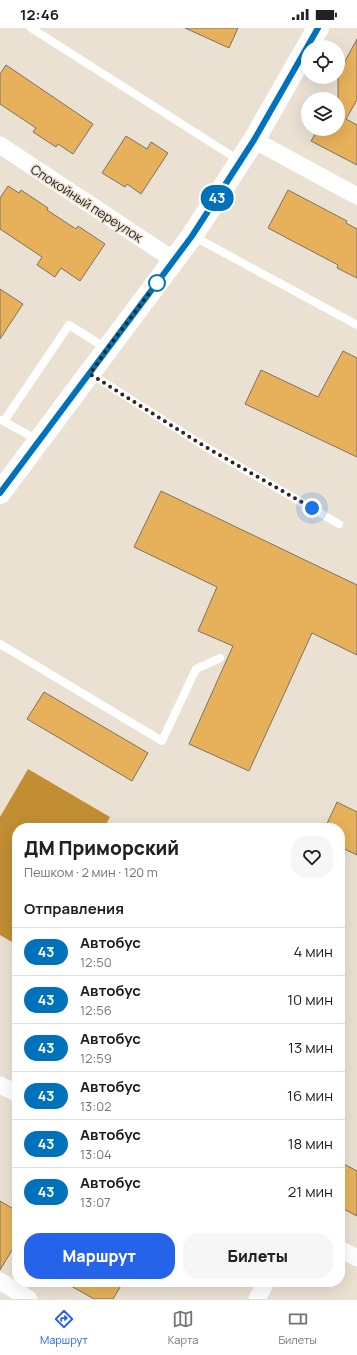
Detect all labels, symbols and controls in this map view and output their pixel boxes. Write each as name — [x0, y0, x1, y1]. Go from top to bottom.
text: 12:46 — [20, 4, 59, 25]
map controls — [301, 40, 345, 136]
button: locate — [301, 40, 345, 84]
button: layers — [301, 92, 345, 136]
street label: Спокойный переулок — [27, 160, 147, 246]
line badge: 43 — [199, 185, 235, 211]
text: 43 — [209, 188, 225, 207]
unlabelled marker — [148, 274, 166, 292]
your location — [302, 498, 322, 518]
text: ДМ Приморский — [24, 835, 179, 861]
button: heart — [291, 836, 333, 878]
text: Пешком · 2 мин · 120 m — [24, 863, 158, 881]
text: Отправления — [24, 898, 124, 919]
text: Автобус — [80, 932, 141, 953]
text: 4 мин — [293, 941, 333, 962]
text: 43 — [38, 942, 54, 961]
text: 12:50 — [80, 953, 112, 971]
text: Автобус — [80, 980, 141, 1001]
text: 10 мин — [287, 989, 333, 1010]
text: 43 — [38, 990, 54, 1009]
text: 12:56 — [80, 1001, 112, 1019]
text: Автобус — [80, 1028, 141, 1049]
text: 13 мин — [288, 1037, 333, 1058]
text: 43 — [38, 1038, 54, 1057]
text: 12:59 — [80, 1049, 112, 1067]
text: Автобус — [80, 1076, 141, 1097]
text: 16 мин — [287, 1085, 333, 1106]
text: 43 — [38, 1086, 54, 1105]
text: 13:02 — [80, 1097, 112, 1115]
text: Автобус — [80, 1124, 141, 1145]
text: 18 мин — [288, 1133, 333, 1154]
text: 43 — [38, 1134, 54, 1153]
text: 13:04 — [80, 1145, 112, 1163]
text: Автобус — [80, 1172, 141, 1193]
text: 21 мин — [288, 1181, 333, 1202]
text: 43 — [38, 1182, 54, 1201]
text: 13:07 — [80, 1193, 111, 1211]
button: Маршрут — [24, 1233, 175, 1279]
button: Билеты — [183, 1233, 333, 1279]
tab: Маршрут — [40, 1308, 88, 1347]
tab: Карта — [168, 1308, 198, 1347]
tab: Билеты — [278, 1308, 317, 1347]

